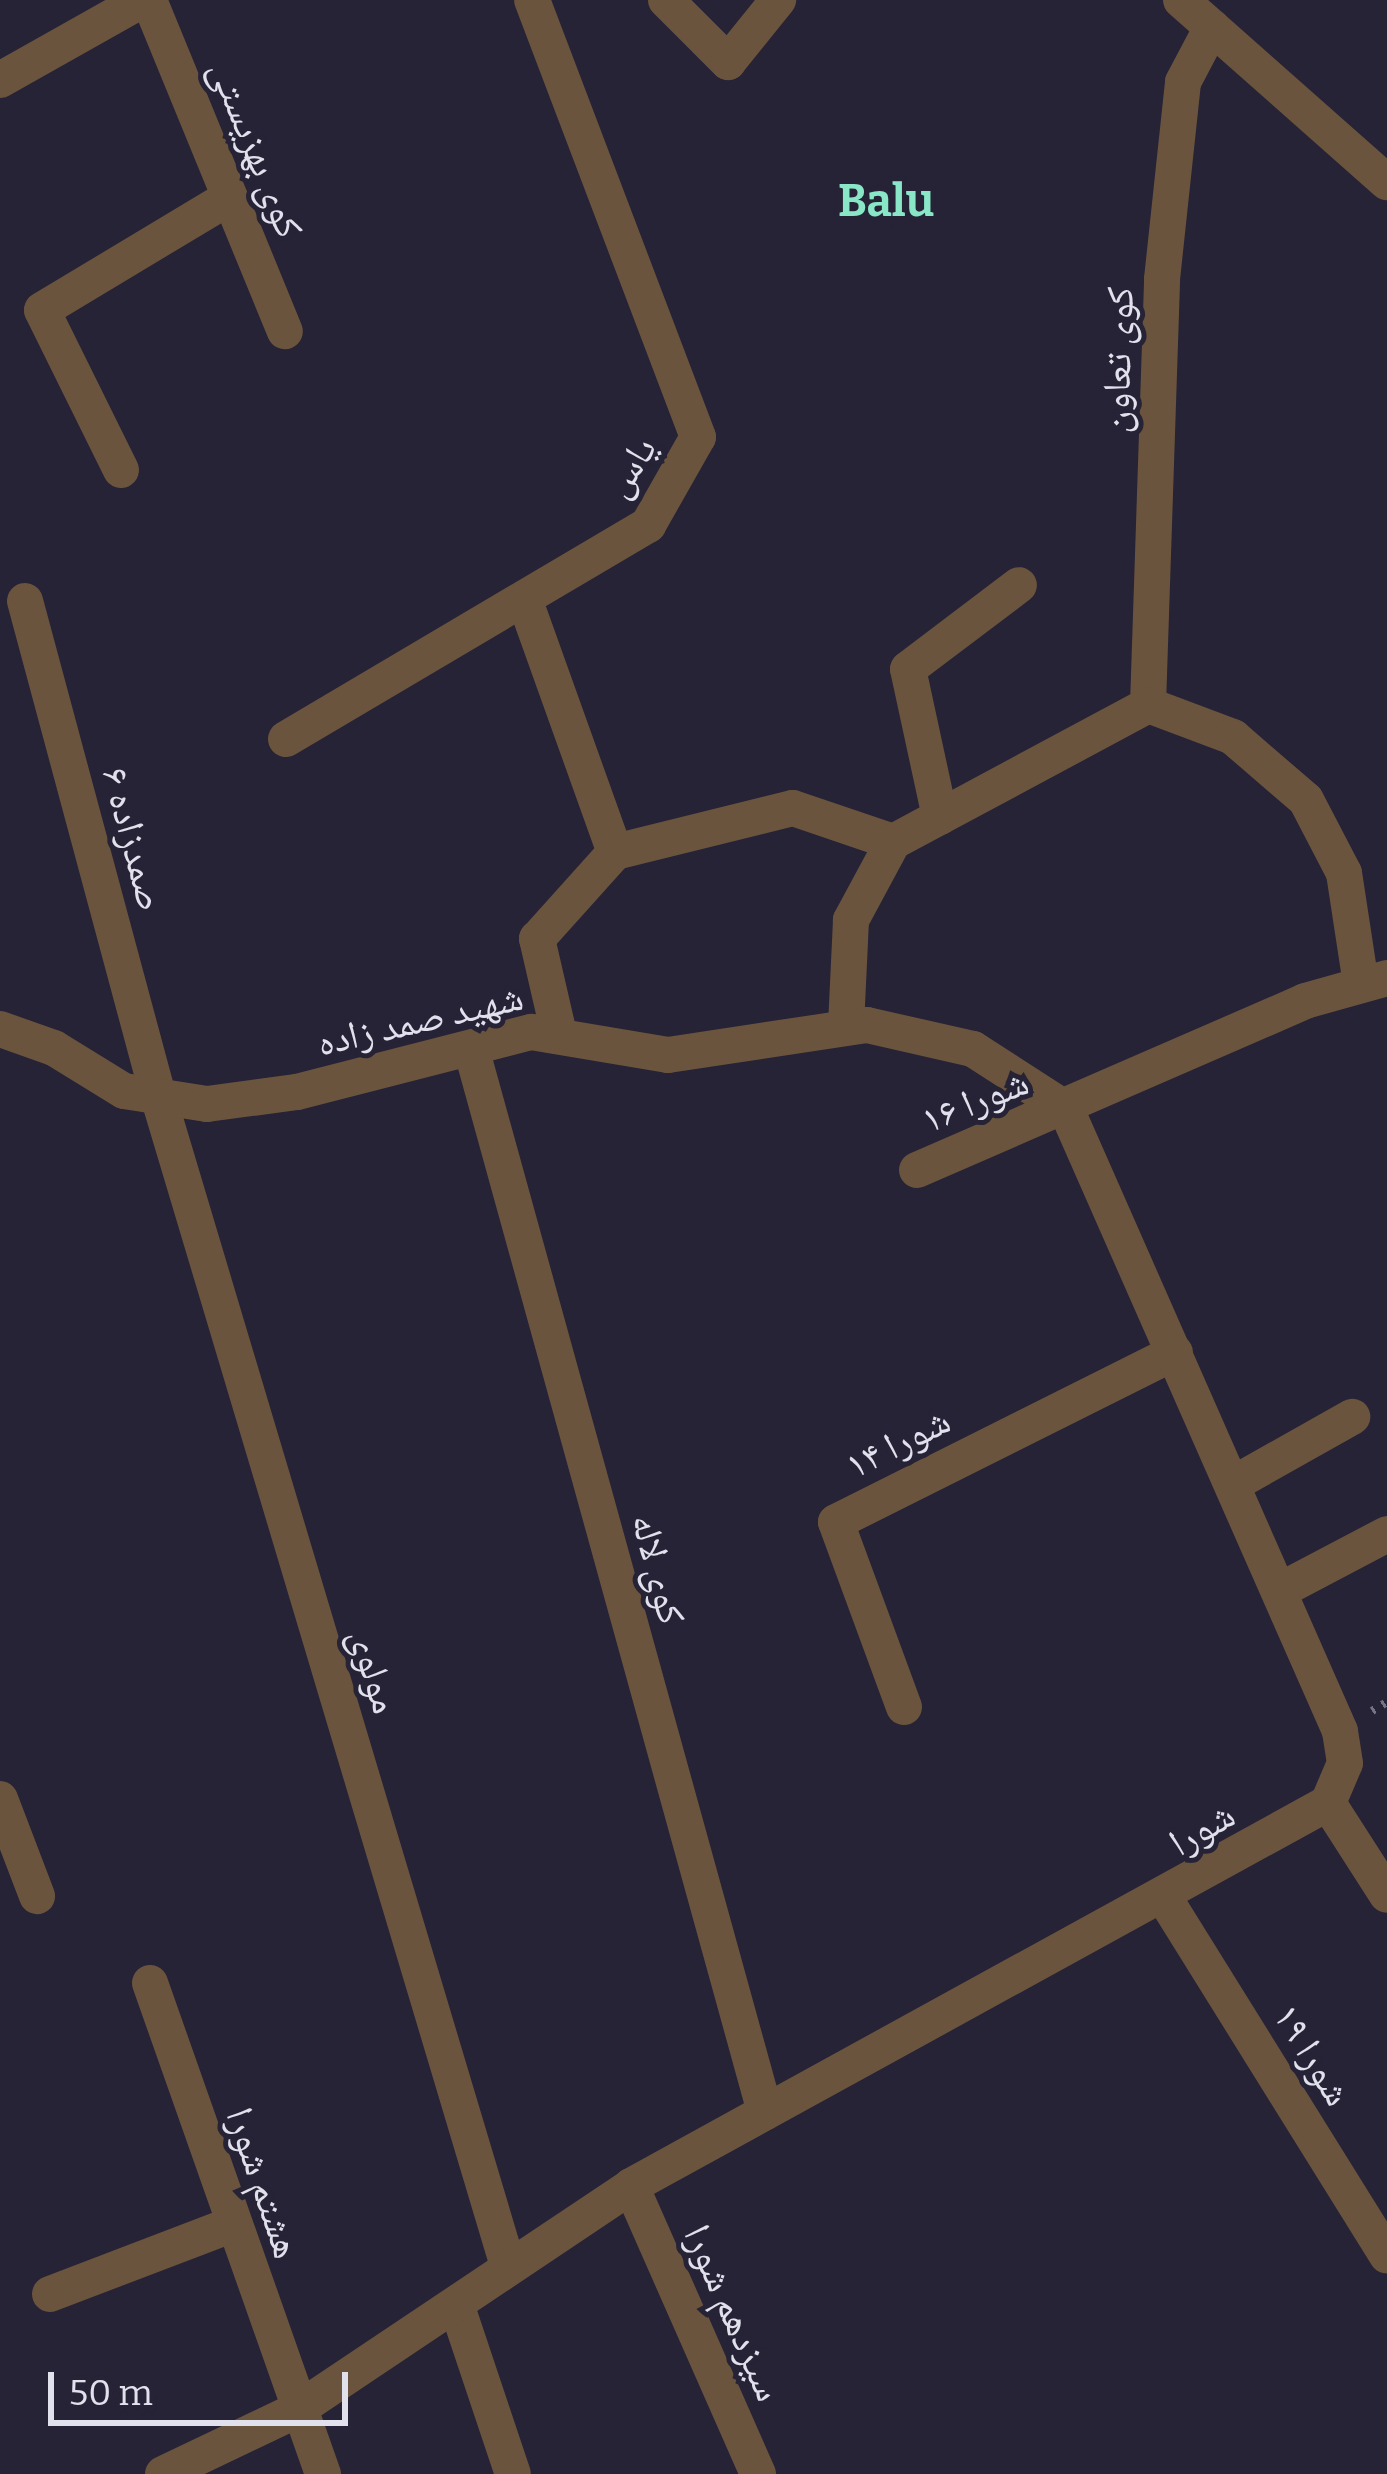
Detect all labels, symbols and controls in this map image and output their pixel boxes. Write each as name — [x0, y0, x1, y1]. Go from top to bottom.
street label: کوی بهزیستی — [199, 53, 313, 245]
district label: Balu — [838, 175, 934, 229]
street label: کوی تعاون — [1092, 286, 1144, 434]
street label: یاس — [593, 428, 667, 506]
street label: صمدزاده ۶ — [91, 762, 175, 916]
street label: شهید صمد زاده — [312, 974, 528, 1066]
street label: شورا ۱۶ — [915, 1058, 1035, 1144]
street label: شورا ۱۴ — [838, 1397, 958, 1489]
street label: کوی لاله — [621, 1509, 695, 1629]
street label: مولوی — [339, 1623, 409, 1719]
street label: شورا — [1161, 1791, 1243, 1867]
street label: شورا ۱۹ — [1263, 1996, 1361, 2114]
street label: هشتم شورا — [215, 2101, 311, 2265]
street label: سیزدهم شورا — [673, 2218, 793, 2408]
scale bar — [54, 2348, 354, 2422]
text: 50 m — [69, 2371, 153, 2415]

